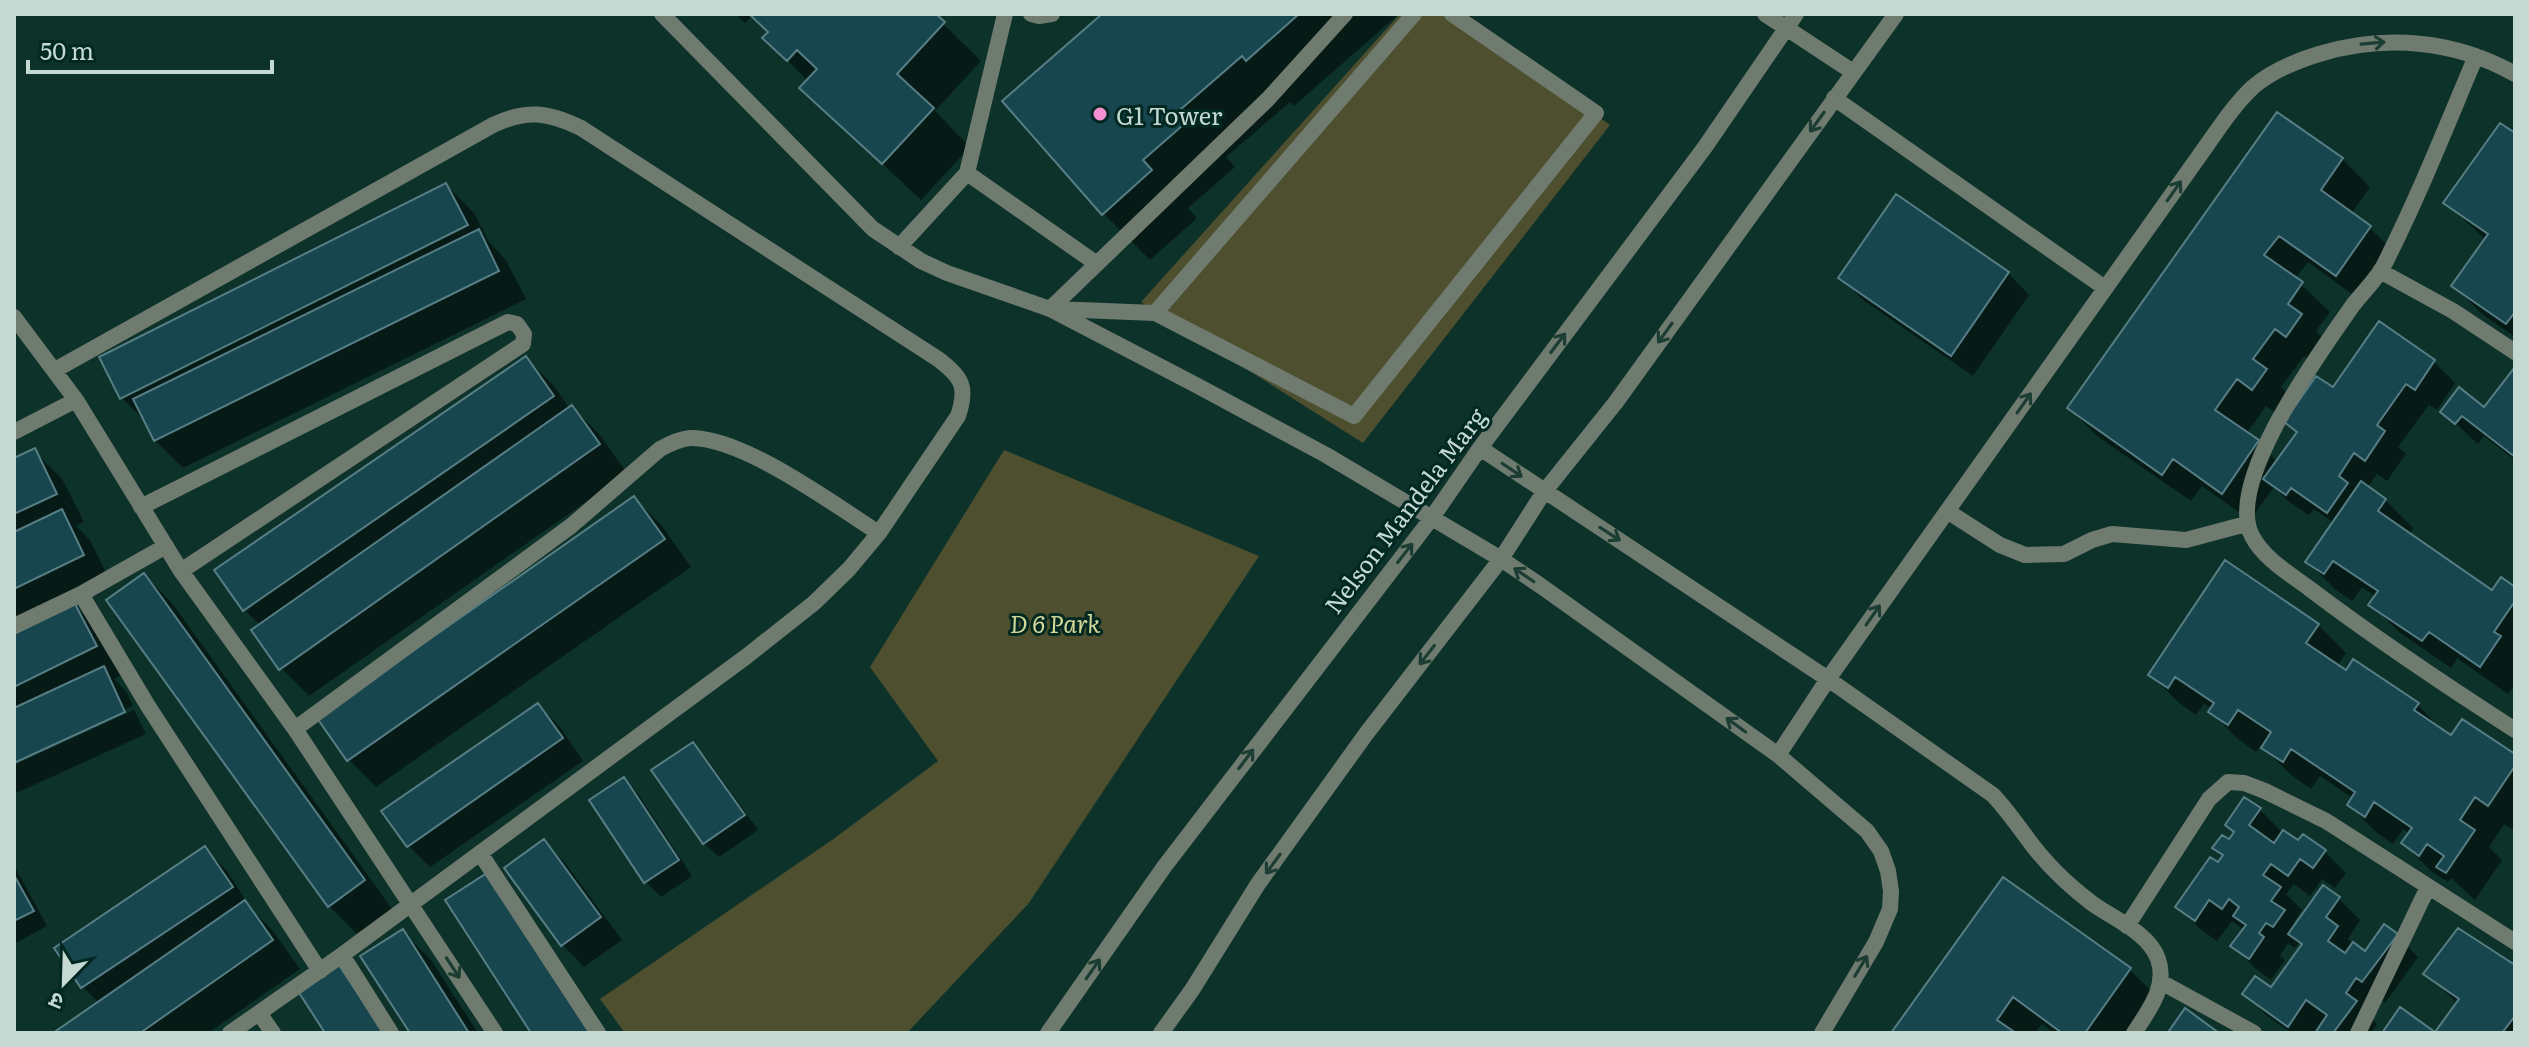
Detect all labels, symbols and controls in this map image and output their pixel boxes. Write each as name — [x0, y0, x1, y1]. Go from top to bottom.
scale bar — [28, 24, 272, 74]
text: 50 m — [40, 32, 94, 67]
one-way arrow — [2359, 36, 2386, 51]
place label: G1 Tower — [1116, 97, 1223, 132]
marker: G1 Tower — [1091, 105, 1109, 123]
one-way arrow — [1808, 111, 1825, 133]
one-way arrow — [2165, 181, 2182, 202]
one-way arrow — [1657, 322, 1673, 344]
one-way arrow — [1550, 333, 1567, 355]
one-way arrow — [2015, 393, 2032, 414]
street label: Nelson Mandela Marg — [1315, 399, 1493, 620]
one-way arrow — [1500, 462, 1522, 478]
one-way arrow — [1598, 525, 1620, 542]
one-way arrow — [1396, 543, 1413, 564]
one-way arrow — [1513, 567, 1536, 583]
one-way arrow — [1865, 604, 1881, 626]
park label: D 6 Park — [1010, 605, 1101, 640]
one-way arrow — [1419, 644, 1436, 665]
one-way arrow — [1726, 717, 1748, 733]
one-way arrow — [1237, 749, 1254, 770]
one-way arrow — [1264, 852, 1281, 874]
north arrow — [24, 943, 104, 1023]
one-way arrow — [1853, 955, 1869, 978]
one-way arrow — [446, 956, 462, 979]
one-way arrow — [1085, 959, 1101, 981]
text: उ — [42, 985, 68, 1020]

